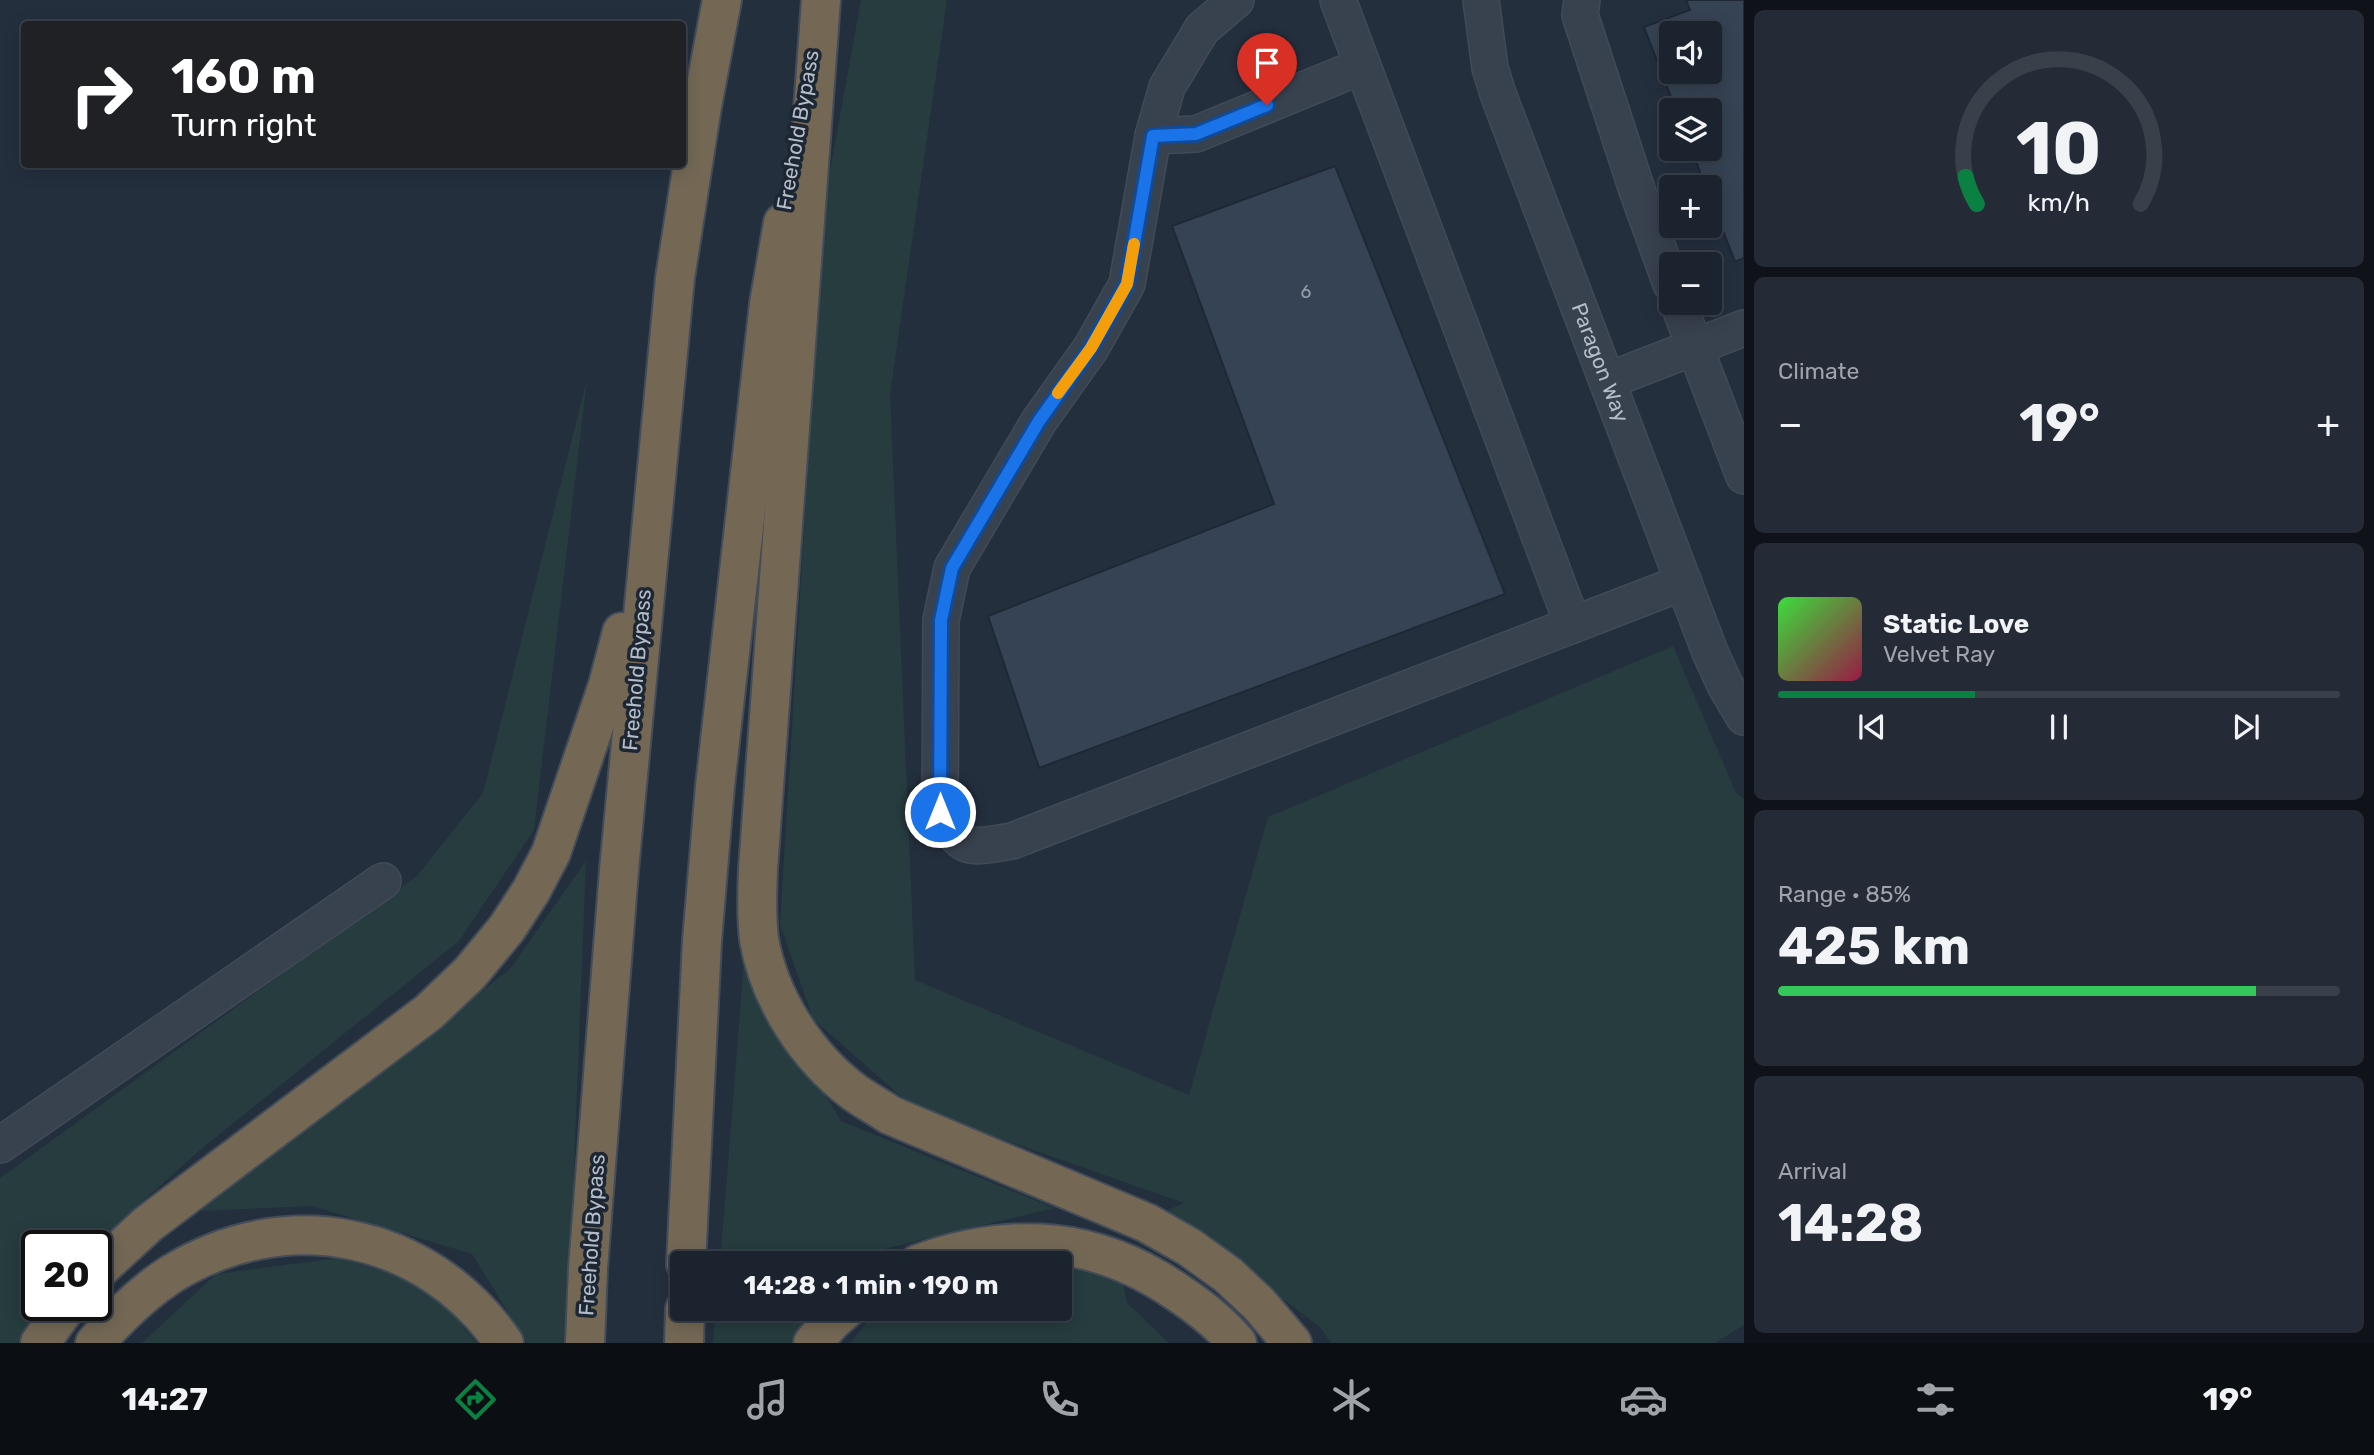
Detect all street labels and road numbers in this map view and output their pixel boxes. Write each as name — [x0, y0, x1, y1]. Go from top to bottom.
street label: Freehold Bypass — [771, 48, 824, 212]
street label: Paragon Way — [1566, 299, 1635, 426]
street label: Freehold Bypass — [617, 588, 656, 752]
street label: Freehold Bypass — [573, 1153, 610, 1317]

